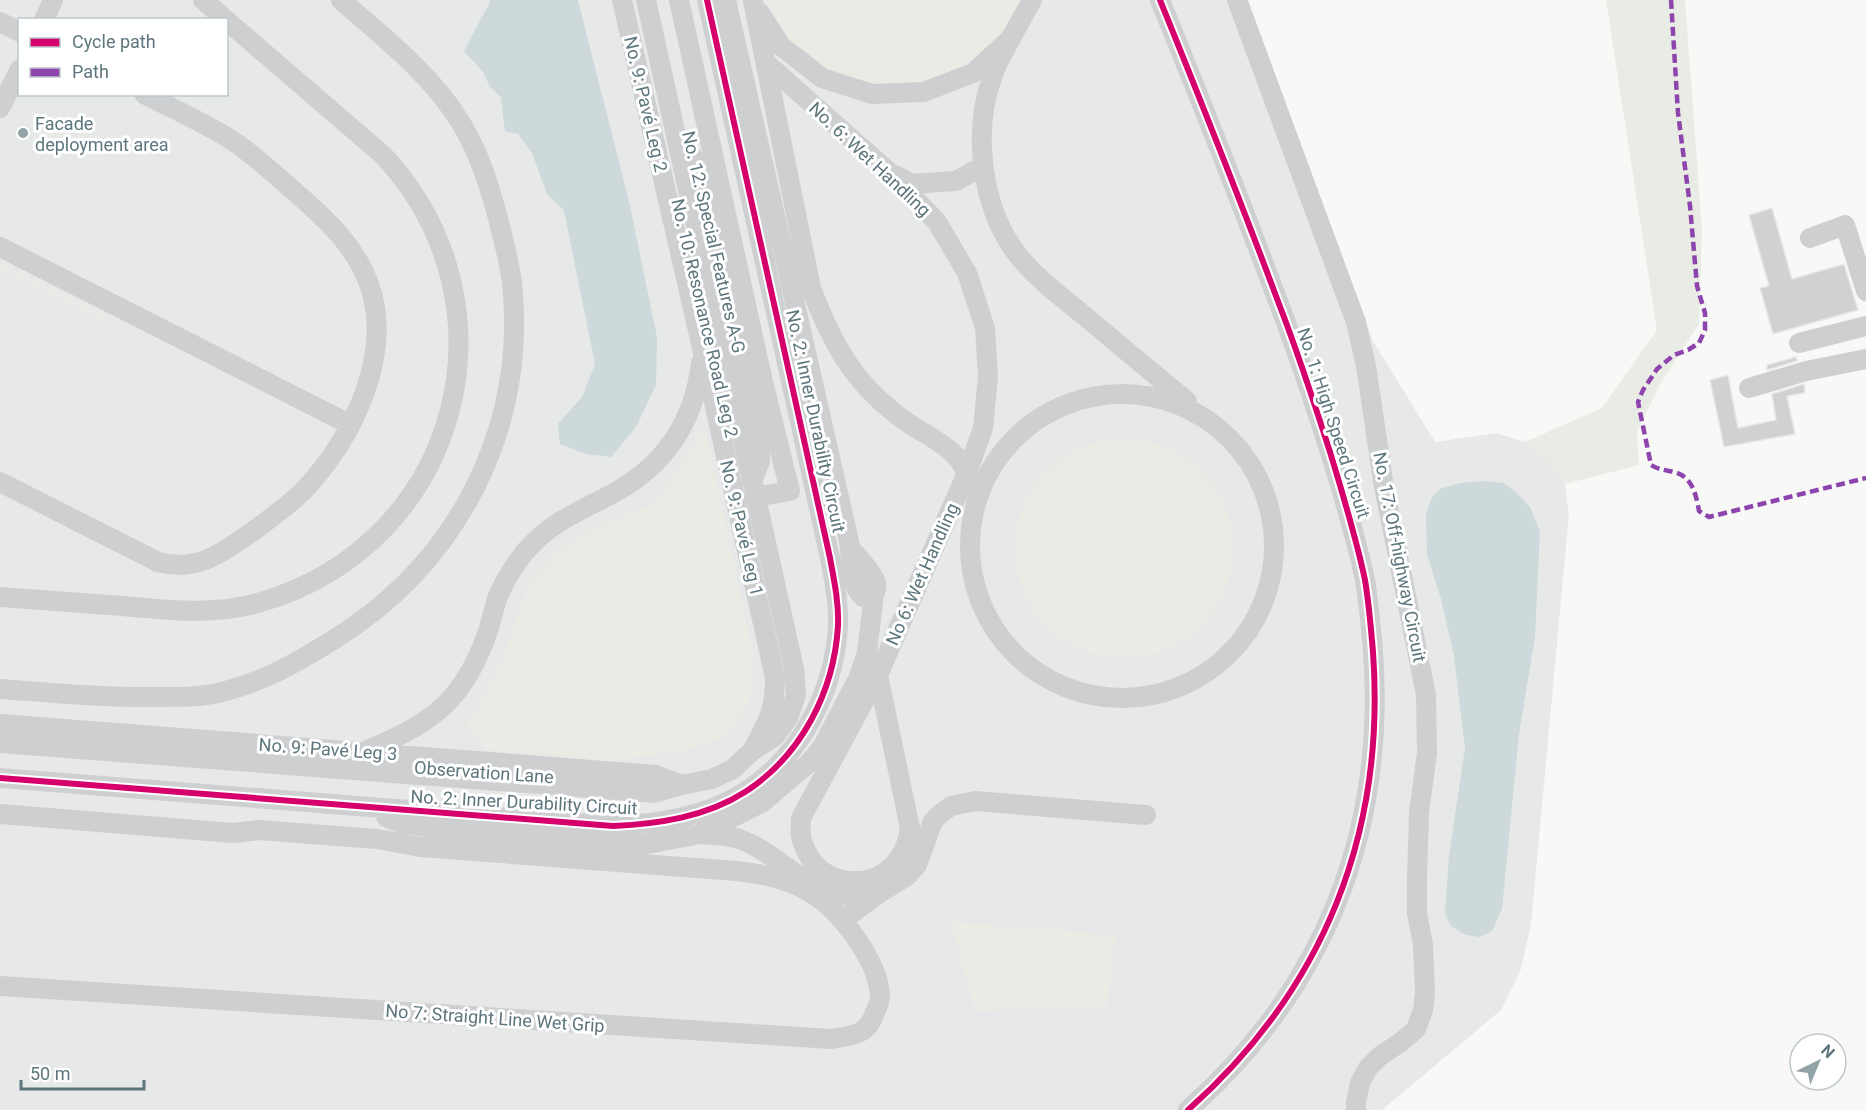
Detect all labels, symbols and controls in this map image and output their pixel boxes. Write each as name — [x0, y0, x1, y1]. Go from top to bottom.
legend — [18, 18, 228, 96]
text: Cycle path — [72, 31, 156, 52]
street label: No. 9: Pavé Leg 2 — [620, 34, 672, 174]
text: Path — [72, 61, 109, 82]
street label: No. 6: Wet Handling — [805, 97, 935, 221]
place label: Facade deployment area — [35, 113, 169, 155]
marker: Facade deployment area — [16, 126, 30, 140]
street label: No. 12: Special Features A-G — [678, 129, 750, 355]
street label: No. 10: Resonance Road Leg 2 — [667, 197, 743, 439]
street label: No. 2: Inner Durability Circuit — [782, 308, 850, 534]
street label: No. 1: High Speed Circuit — [1293, 325, 1375, 521]
street label: No. 17: Off-highway Circuit — [1369, 450, 1431, 664]
street label: No. 9: Pavé Leg 1 — [716, 458, 768, 598]
street label: No 6: Wet Handling — [881, 500, 963, 648]
street label: No. 9: Pavé Leg 3 — [258, 734, 398, 764]
street label: Observation Lane — [414, 757, 554, 787]
street label: No. 2: Inner Durability Circuit — [410, 786, 638, 818]
street label: No 7: Straight Line Wet Grip — [385, 1000, 605, 1036]
north arrow — [1788, 1032, 1848, 1092]
text: N — [1817, 1041, 1838, 1062]
scale bar — [21, 1053, 144, 1091]
text: 50 m — [30, 1063, 70, 1084]

